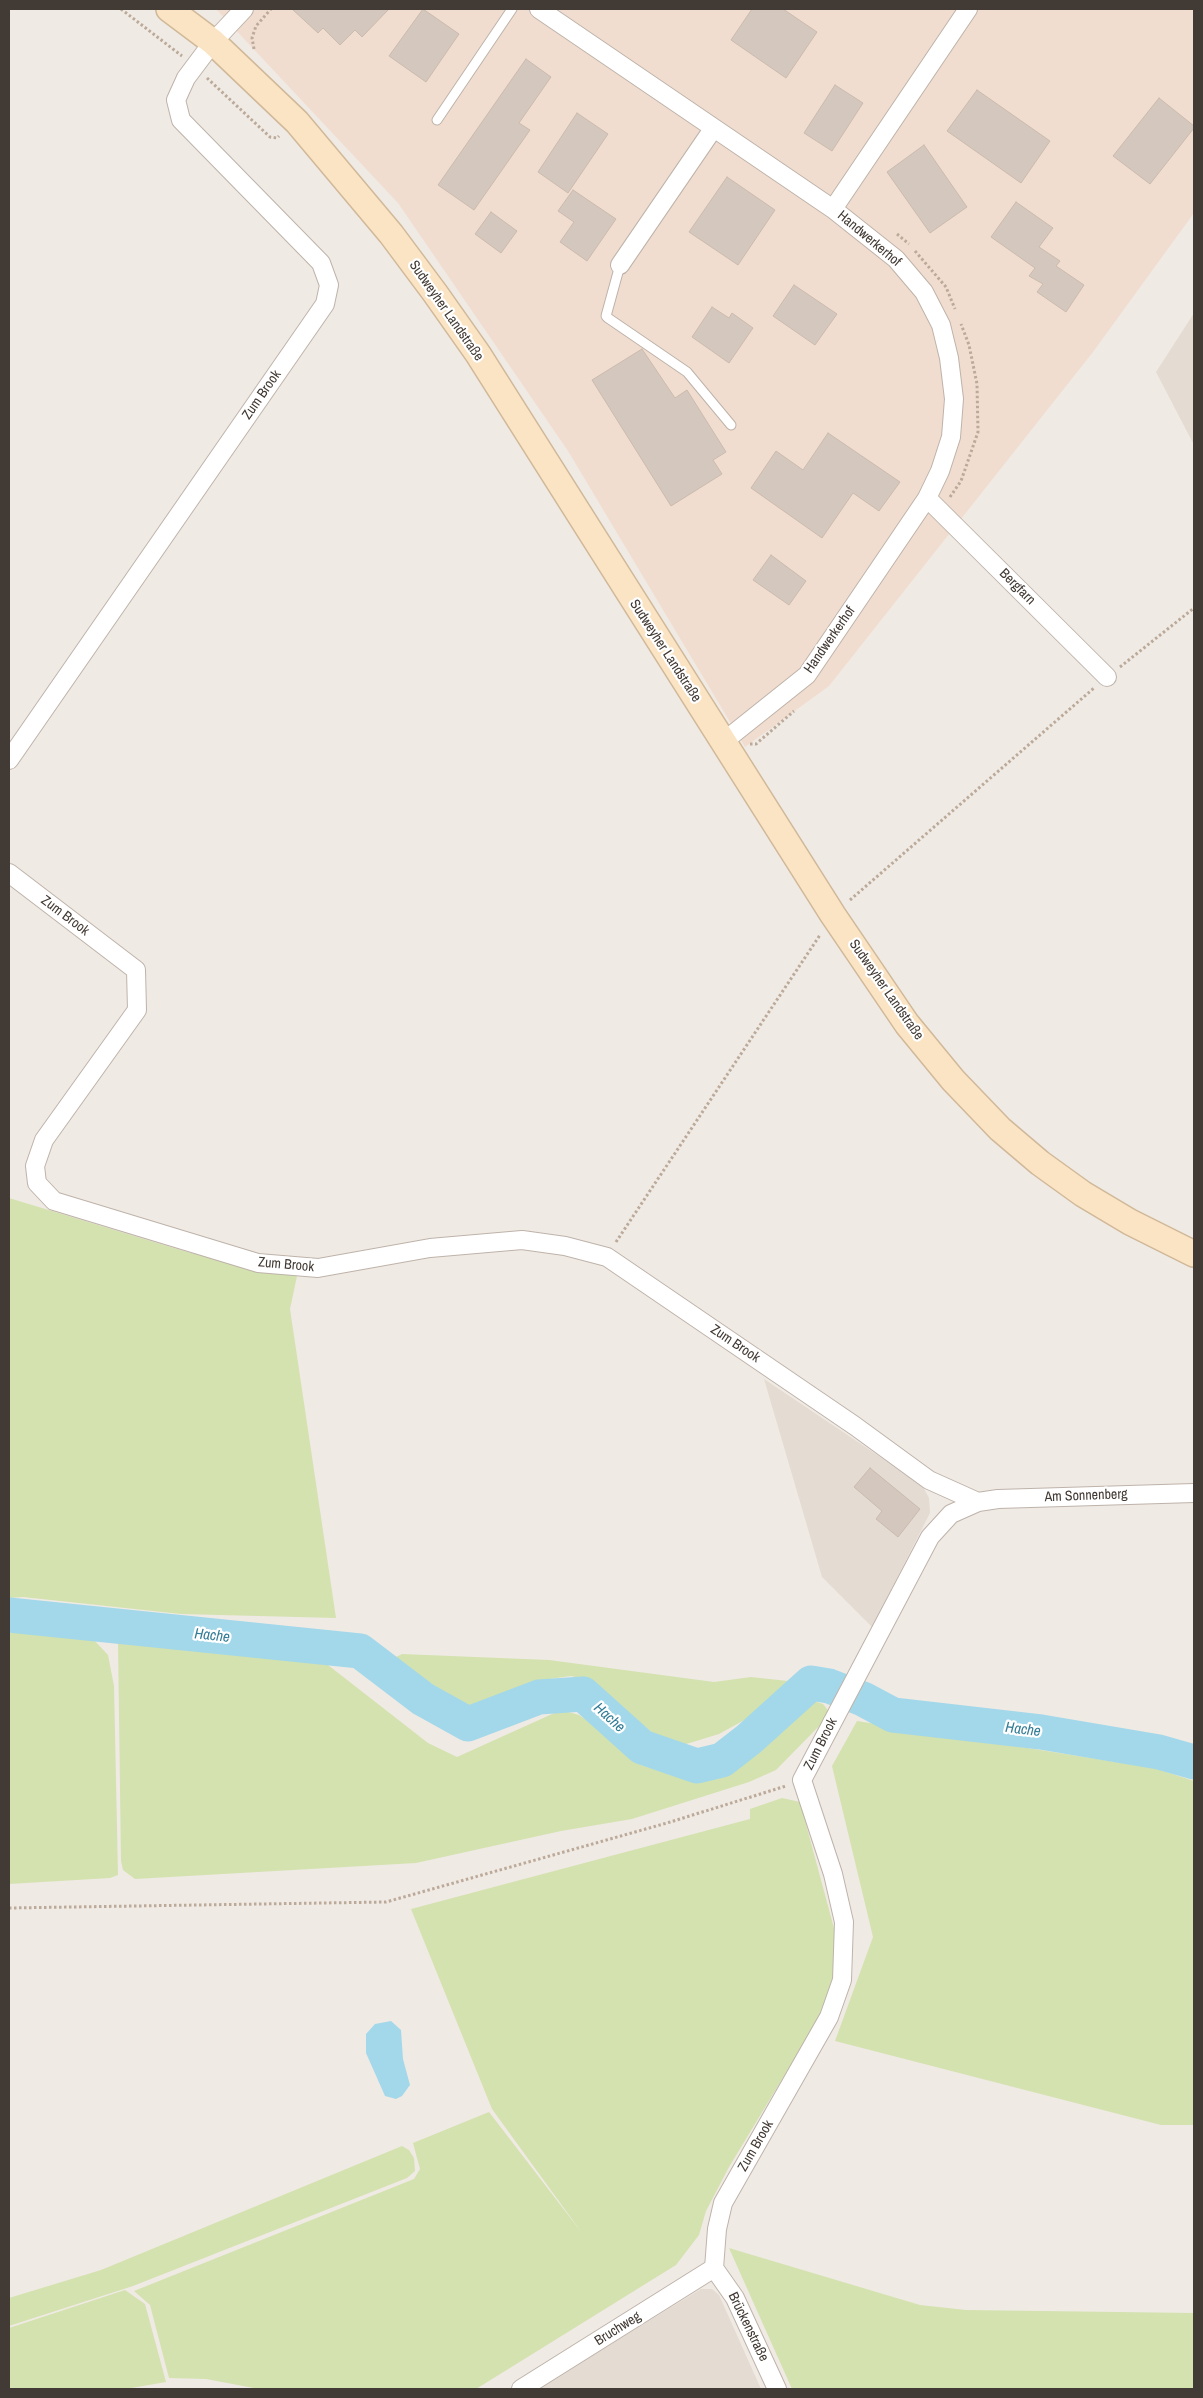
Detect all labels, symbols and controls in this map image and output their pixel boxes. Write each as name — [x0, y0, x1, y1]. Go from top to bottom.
street label: Handwerkerhof — [834, 208, 904, 270]
street label: Sudweyher Landstraße — [405, 258, 487, 364]
street label: Zum Brook — [239, 367, 285, 423]
street label: Bergfarn — [995, 565, 1039, 609]
street label: Sudweyher Landstraße — [626, 597, 704, 705]
street label: Handwerkerhof — [801, 603, 859, 677]
street label: Zum Brook — [38, 892, 92, 940]
street label: Sudweyher Landstraße — [845, 937, 927, 1043]
street label: Zum Brook — [257, 1254, 315, 1276]
street label: Zum Brook — [707, 1321, 763, 1367]
street label: Am Sonnenberg — [1044, 1486, 1128, 1506]
water label: Hache — [193, 1625, 231, 1647]
water label: Hache — [590, 1699, 628, 1737]
street label: Zum Brook — [801, 1715, 841, 1773]
water label: Hache — [1004, 1719, 1042, 1741]
street label: Zum Brook — [735, 2117, 777, 2175]
street label: Brückenstraße — [724, 2290, 772, 2364]
street label: Bruchweg — [592, 2308, 644, 2350]

